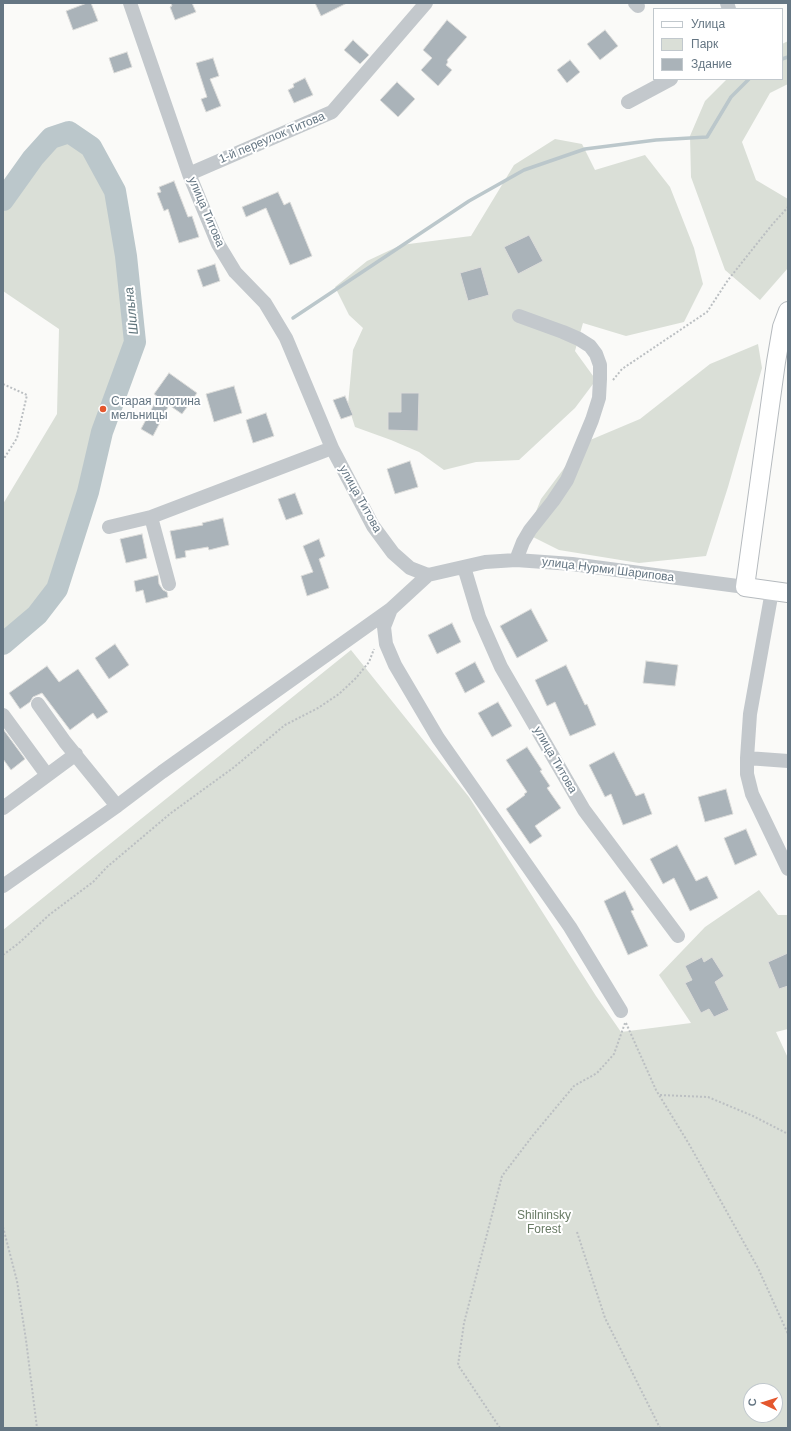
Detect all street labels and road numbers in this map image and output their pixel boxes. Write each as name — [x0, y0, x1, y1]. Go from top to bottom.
street label: 1-й переулок Титова — [217, 109, 327, 167]
street label: улица Титова — [185, 175, 227, 249]
street label: улица Титова — [336, 463, 384, 535]
street label: улица Нурми Шарипова — [541, 555, 675, 585]
street label: улица Титова — [530, 724, 580, 796]

